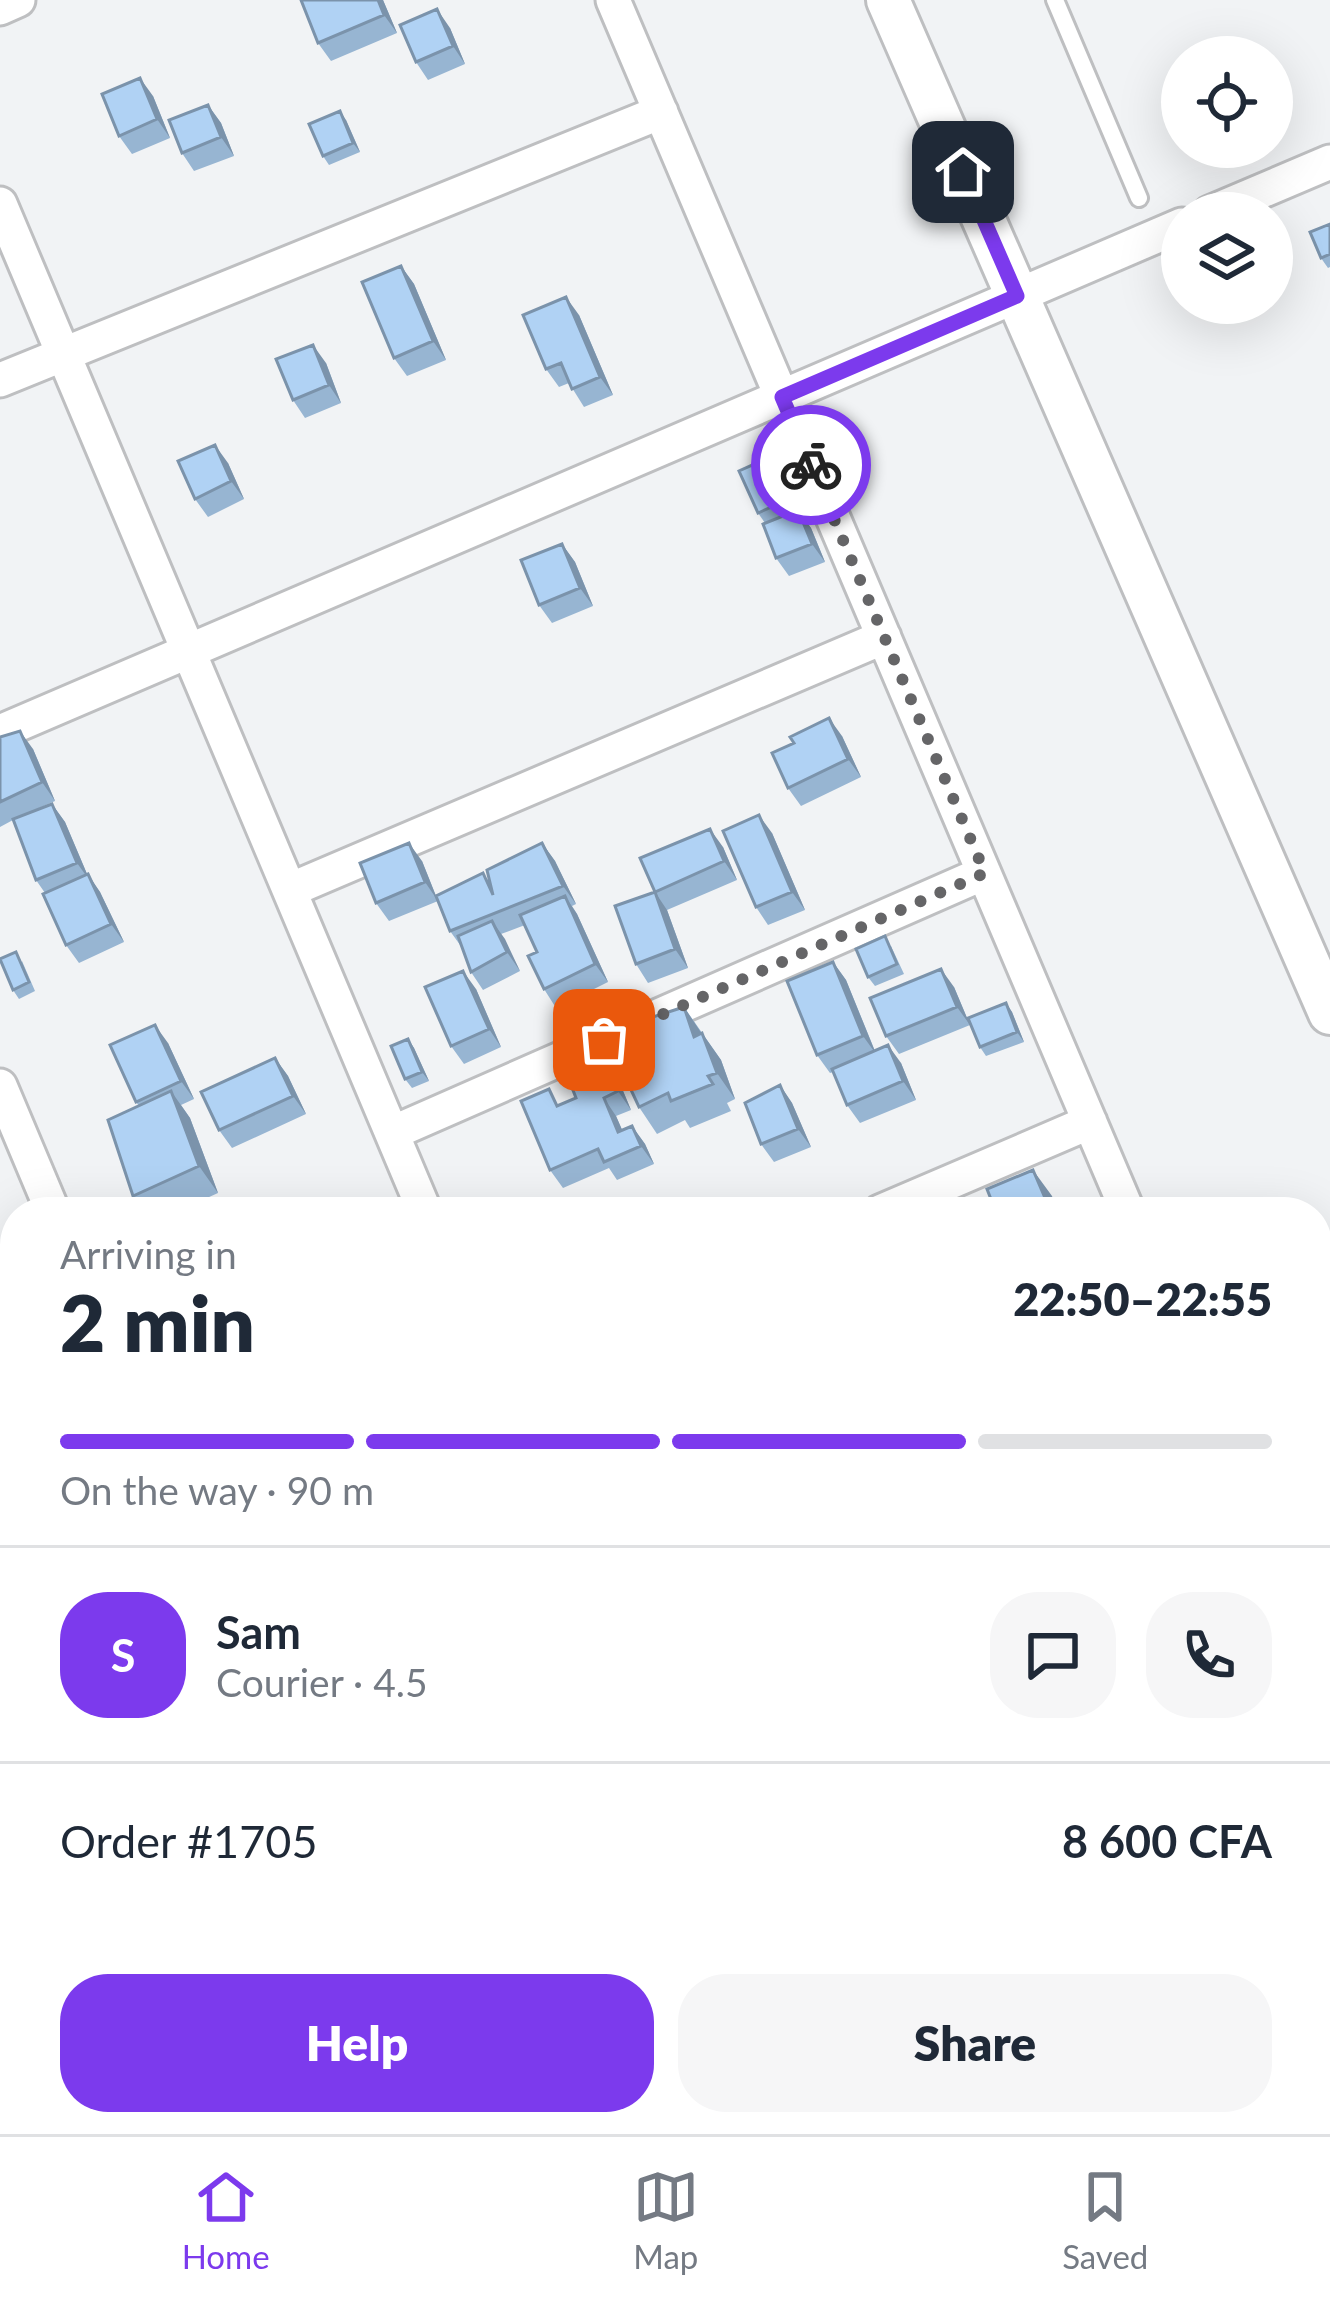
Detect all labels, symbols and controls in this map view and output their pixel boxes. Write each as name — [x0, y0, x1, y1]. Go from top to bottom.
map controls — [1161, 36, 1293, 324]
button: locate — [1161, 36, 1293, 168]
pin — [912, 121, 1014, 223]
icon: home — [930, 139, 996, 205]
button: layers — [1161, 192, 1293, 324]
courier — [751, 405, 871, 525]
icon: bike — [778, 432, 844, 498]
pin — [553, 989, 655, 1091]
icon: bag — [571, 1007, 637, 1073]
text: Arriving in — [60, 1231, 237, 1277]
text: 22:50–22:55 — [1013, 1272, 1272, 1326]
text: 2 min — [60, 1275, 255, 1369]
text: On the way · 90 m — [60, 1467, 374, 1513]
button: chat — [990, 1592, 1116, 1718]
button: phone — [1146, 1592, 1272, 1718]
text: Sam — [216, 1605, 301, 1659]
text: S — [111, 1628, 135, 1682]
text: Courier · 4.5 — [216, 1659, 428, 1705]
text: Order #1705 — [60, 1814, 318, 1868]
text: 8 600 CFA — [1062, 1814, 1272, 1868]
button: Help — [60, 1974, 654, 2112]
button: Share — [678, 1974, 1272, 2112]
tab: Home — [182, 2164, 270, 2276]
tab: Map — [633, 2164, 699, 2276]
tab: Saved — [1062, 2164, 1148, 2276]

